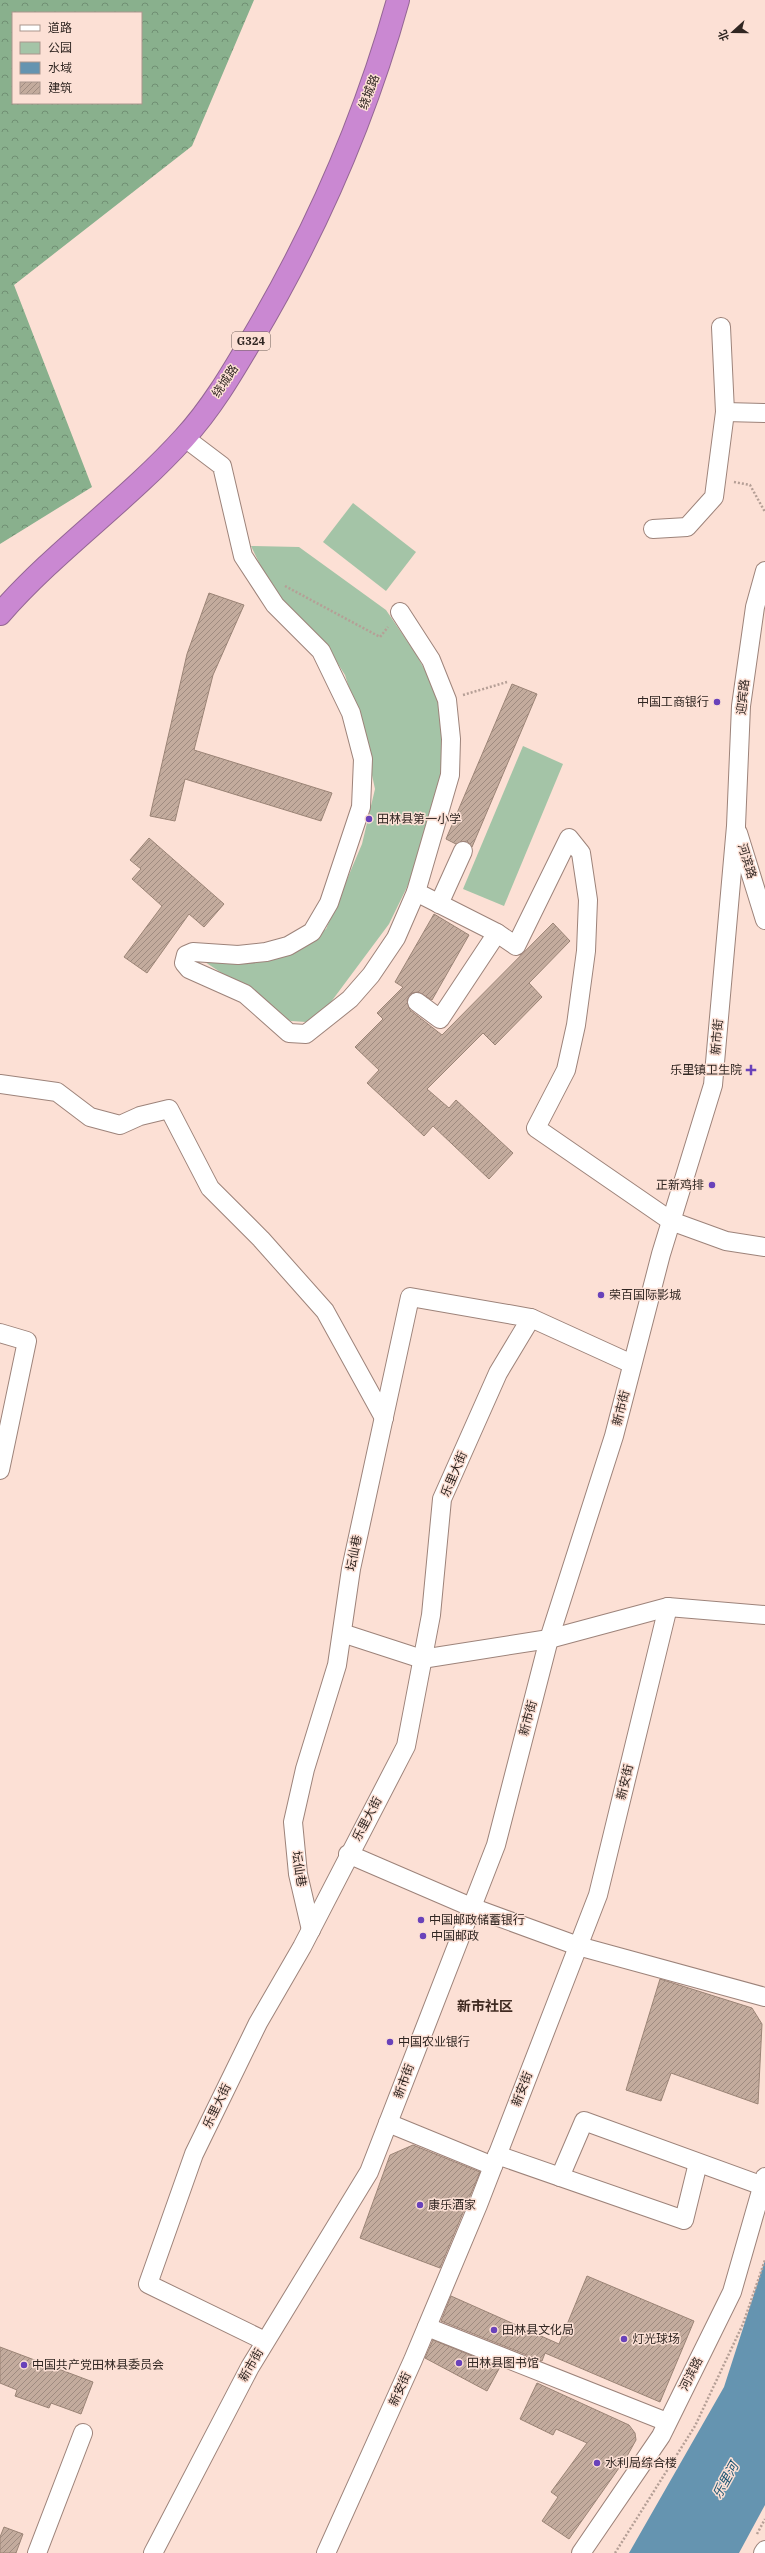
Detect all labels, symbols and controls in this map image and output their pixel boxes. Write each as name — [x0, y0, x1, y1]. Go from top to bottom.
legend — [12, 12, 142, 104]
north arrow — [713, 12, 753, 52]
text: 道路 — [48, 20, 72, 35]
text: 北 — [715, 28, 732, 43]
text: 公园 — [48, 40, 72, 55]
text: 水域 — [48, 60, 72, 75]
street label: 绕城路 — [355, 72, 382, 111]
text: 建筑 — [48, 80, 72, 95]
road number: G324 — [232, 332, 270, 350]
street label: 绕城路 — [208, 362, 241, 400]
street label: 迎宾路 — [733, 678, 752, 716]
place label: 中国工商银行 — [637, 694, 709, 709]
marker: 中国工商银行 — [712, 697, 722, 707]
place label: 田林县第一小学 — [377, 811, 461, 826]
marker: 田林县第一小学 — [364, 814, 374, 824]
street label: 河滨路 — [735, 841, 760, 880]
street label: 新市街 — [707, 1018, 726, 1056]
place label: 乐里镇卫生院 — [670, 1062, 742, 1077]
marker: 乐里镇卫生院 — [745, 1064, 757, 1076]
place label: 正新鸡排 — [656, 1177, 704, 1192]
marker: 正新鸡排 — [707, 1180, 717, 1190]
place label: 荣百国际影城 — [609, 1287, 681, 1302]
marker: 荣百国际影城 — [596, 1290, 606, 1300]
street label: 新市街 — [609, 1389, 632, 1427]
street label: 乐里大街 — [437, 1449, 470, 1499]
street label: 坛仙巷 — [343, 1534, 364, 1572]
street label: 新市街 — [516, 1699, 539, 1737]
street label: 新安街 — [613, 1763, 636, 1801]
street label: 乐里大街 — [349, 1794, 384, 1843]
street label: 坛仙巷 — [289, 1850, 310, 1888]
place label: 中国邮政储蓄银行 — [429, 1912, 525, 1927]
marker: 中国邮政储蓄银行 — [416, 1915, 426, 1925]
place label: 中国邮政 — [431, 1928, 479, 1943]
marker: 中国邮政 — [418, 1931, 428, 1941]
district label: 新市社区 — [457, 1997, 513, 2015]
place label: 中国农业银行 — [398, 2034, 470, 2049]
marker: 中国农业银行 — [385, 2037, 395, 2047]
street label: 新市街 — [390, 2061, 417, 2100]
street label: 新安街 — [508, 2069, 535, 2108]
street label: 乐里大街 — [199, 2081, 234, 2131]
place label: 康乐酒家 — [428, 2197, 476, 2212]
marker: 康乐酒家 — [415, 2200, 425, 2210]
place label: 田林县文化局 — [502, 2322, 574, 2337]
marker: 田林县文化局 — [489, 2325, 499, 2335]
place label: 灯光球场 — [632, 2331, 680, 2346]
marker: 灯光球场 — [619, 2334, 629, 2344]
street label: 新市街 — [235, 2345, 266, 2384]
street label: 河滨路 — [676, 2354, 705, 2393]
place label: 田林县图书馆 — [467, 2355, 539, 2370]
place label: 中国共产党田林县委员会 — [32, 2357, 164, 2372]
marker: 田林县图书馆 — [454, 2358, 464, 2368]
marker: 中国共产党田林县委员会 — [19, 2360, 29, 2370]
street label: 新安街 — [385, 2369, 414, 2408]
place label: 水利局综合楼 — [605, 2455, 677, 2470]
water label: 乐里河 — [709, 2456, 744, 2501]
marker: 水利局综合楼 — [592, 2458, 602, 2468]

